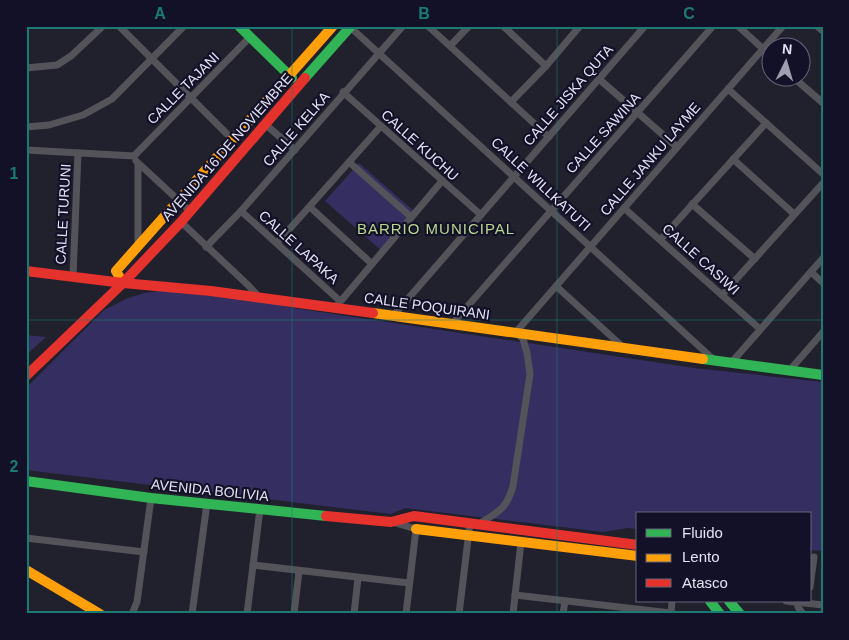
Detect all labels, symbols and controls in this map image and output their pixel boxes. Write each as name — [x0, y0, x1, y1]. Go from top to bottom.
text: A — [154, 5, 166, 22]
text: B — [418, 5, 430, 22]
text: C — [683, 5, 695, 22]
north arrow — [762, 38, 812, 88]
street label: CALLE JISKA QUTA — [520, 41, 616, 149]
text: N — [781, 41, 793, 57]
street label: CALLE TAJANI — [144, 49, 222, 127]
street label: AVENIDA 16 DE NOVIEMBRE — [159, 70, 295, 224]
street label: CALLE KELKA — [259, 88, 333, 169]
street label: CALLE SAWINA — [563, 89, 644, 177]
street label: CALLE JANKU LAYME — [597, 99, 703, 219]
street label: CALLE KUCHU — [378, 106, 462, 184]
street label: CALLE WILLKATUTI — [488, 134, 594, 234]
street label: CALLE TURUNI — [52, 163, 74, 265]
text: 1 — [10, 165, 19, 182]
street label: CALLE LAPAKA — [256, 207, 343, 287]
district label: BARRIO MUNICIPAL — [357, 220, 515, 237]
street label: CALLE CASIWI — [659, 220, 743, 298]
street label: CALLE POQUIRANI — [363, 289, 491, 323]
text: 2 — [10, 458, 19, 475]
street label: AVENIDA BOLIVIA — [150, 476, 270, 504]
legend — [636, 512, 812, 602]
text: Fluido — [682, 524, 723, 541]
text: Lento — [682, 548, 720, 565]
text: Atasco — [682, 574, 728, 591]

